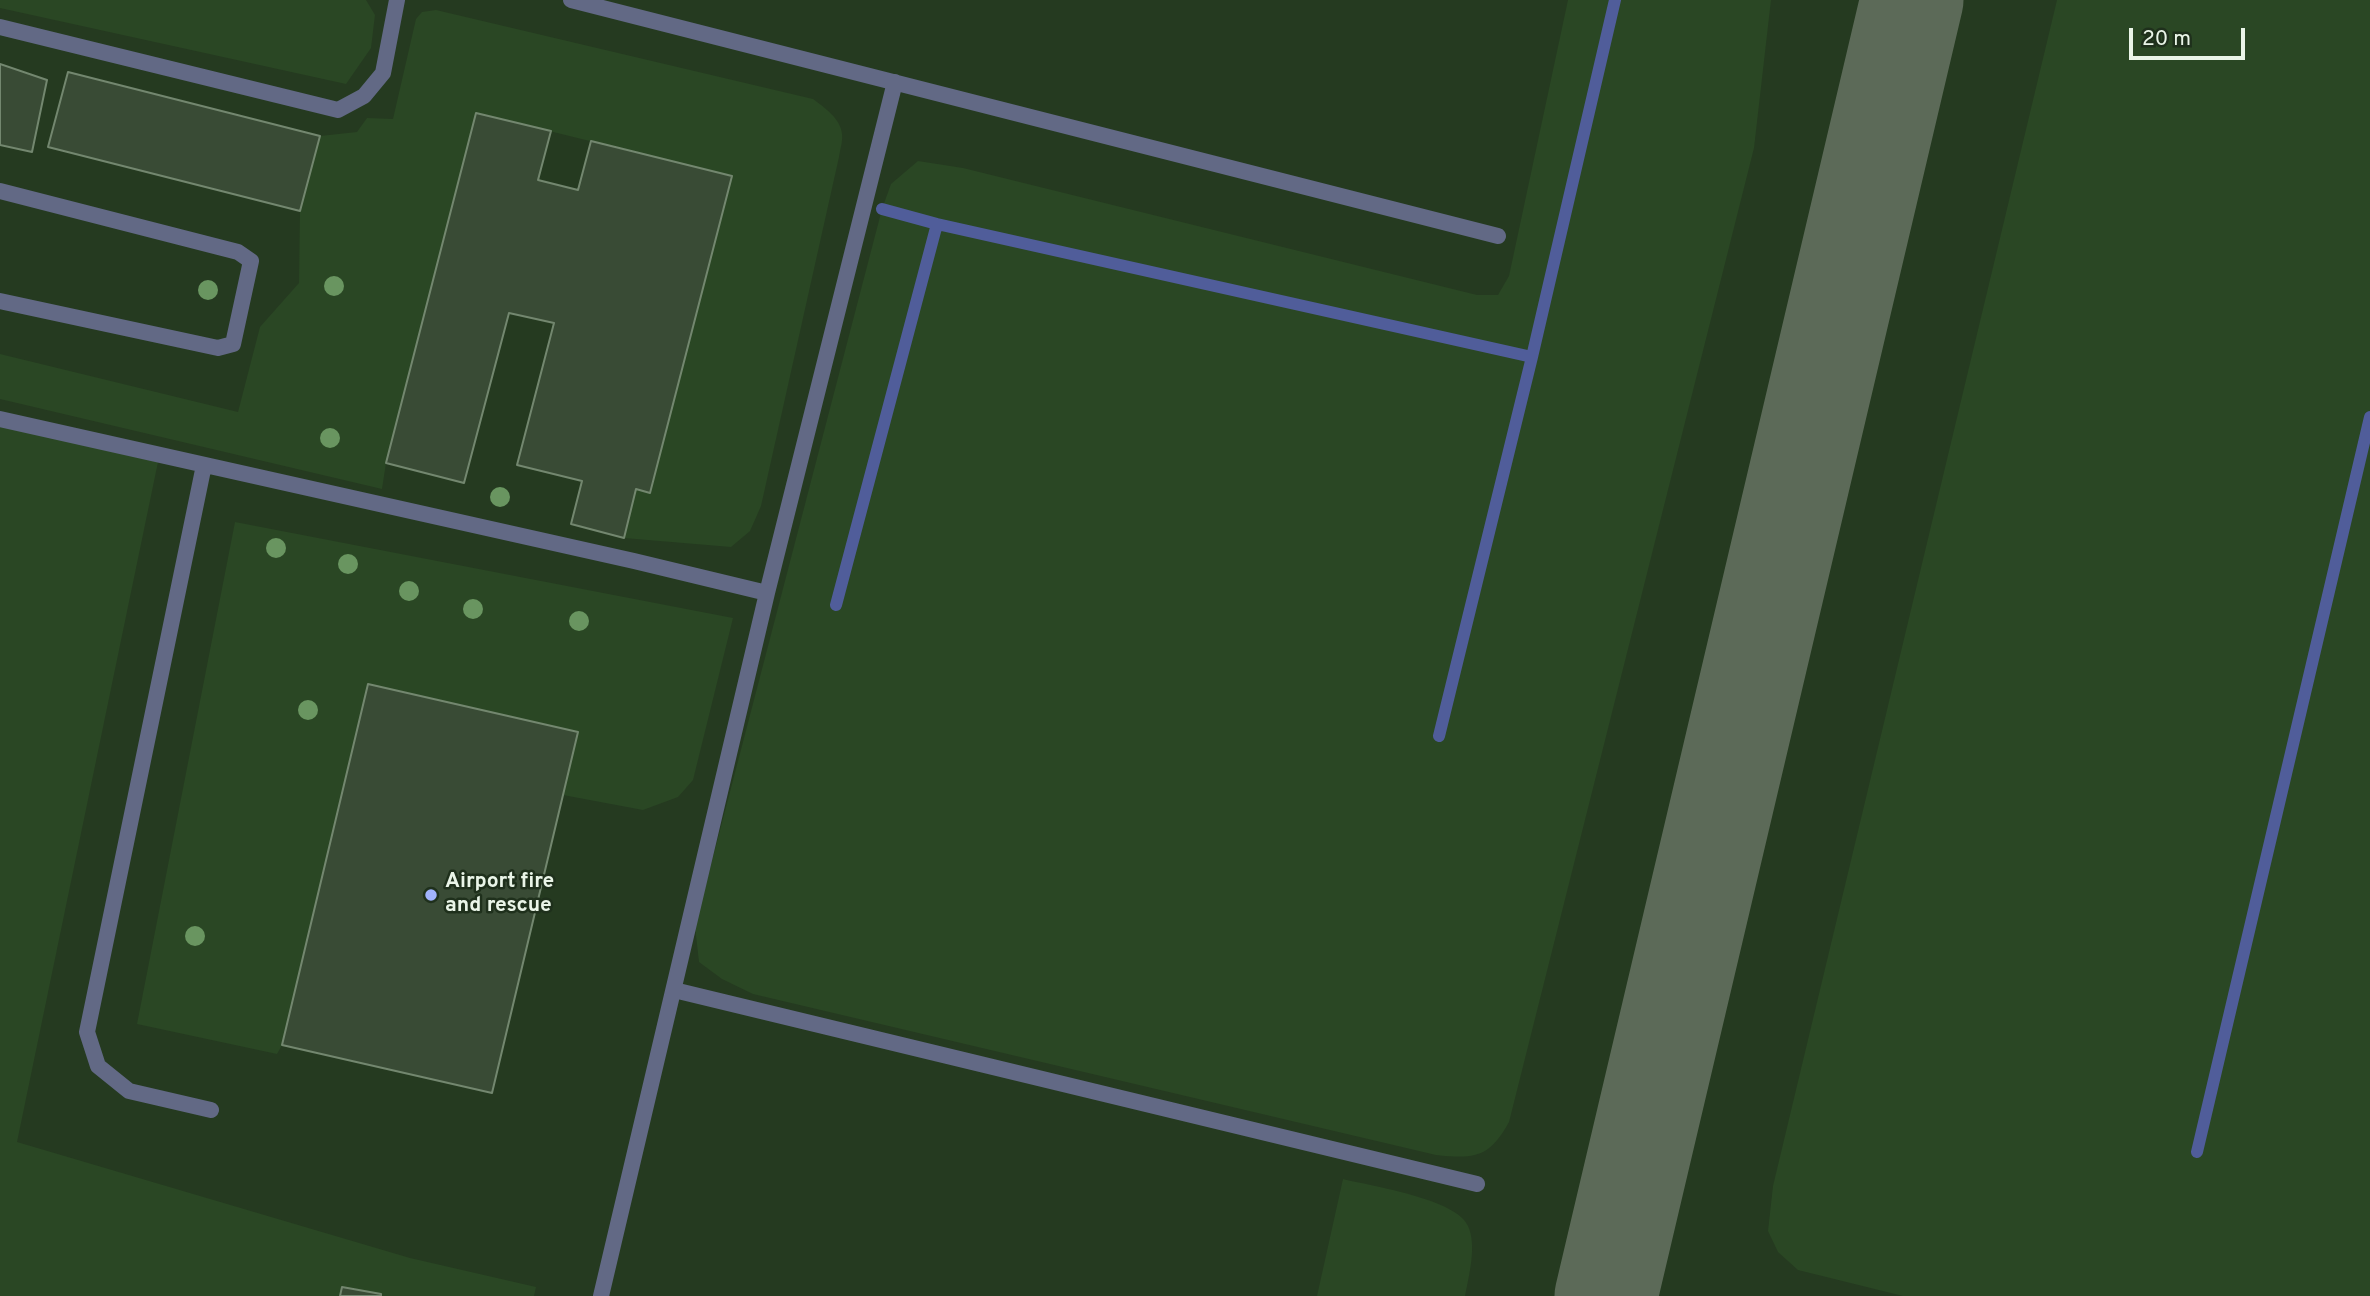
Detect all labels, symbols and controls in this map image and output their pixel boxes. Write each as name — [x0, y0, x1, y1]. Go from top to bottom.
scale bar — [2132, 14, 2248, 58]
text: 20 m — [2142, 26, 2191, 53]
place label: Airport fire and rescue — [445, 870, 554, 920]
marker: Airport fire and rescue — [423, 887, 439, 903]

